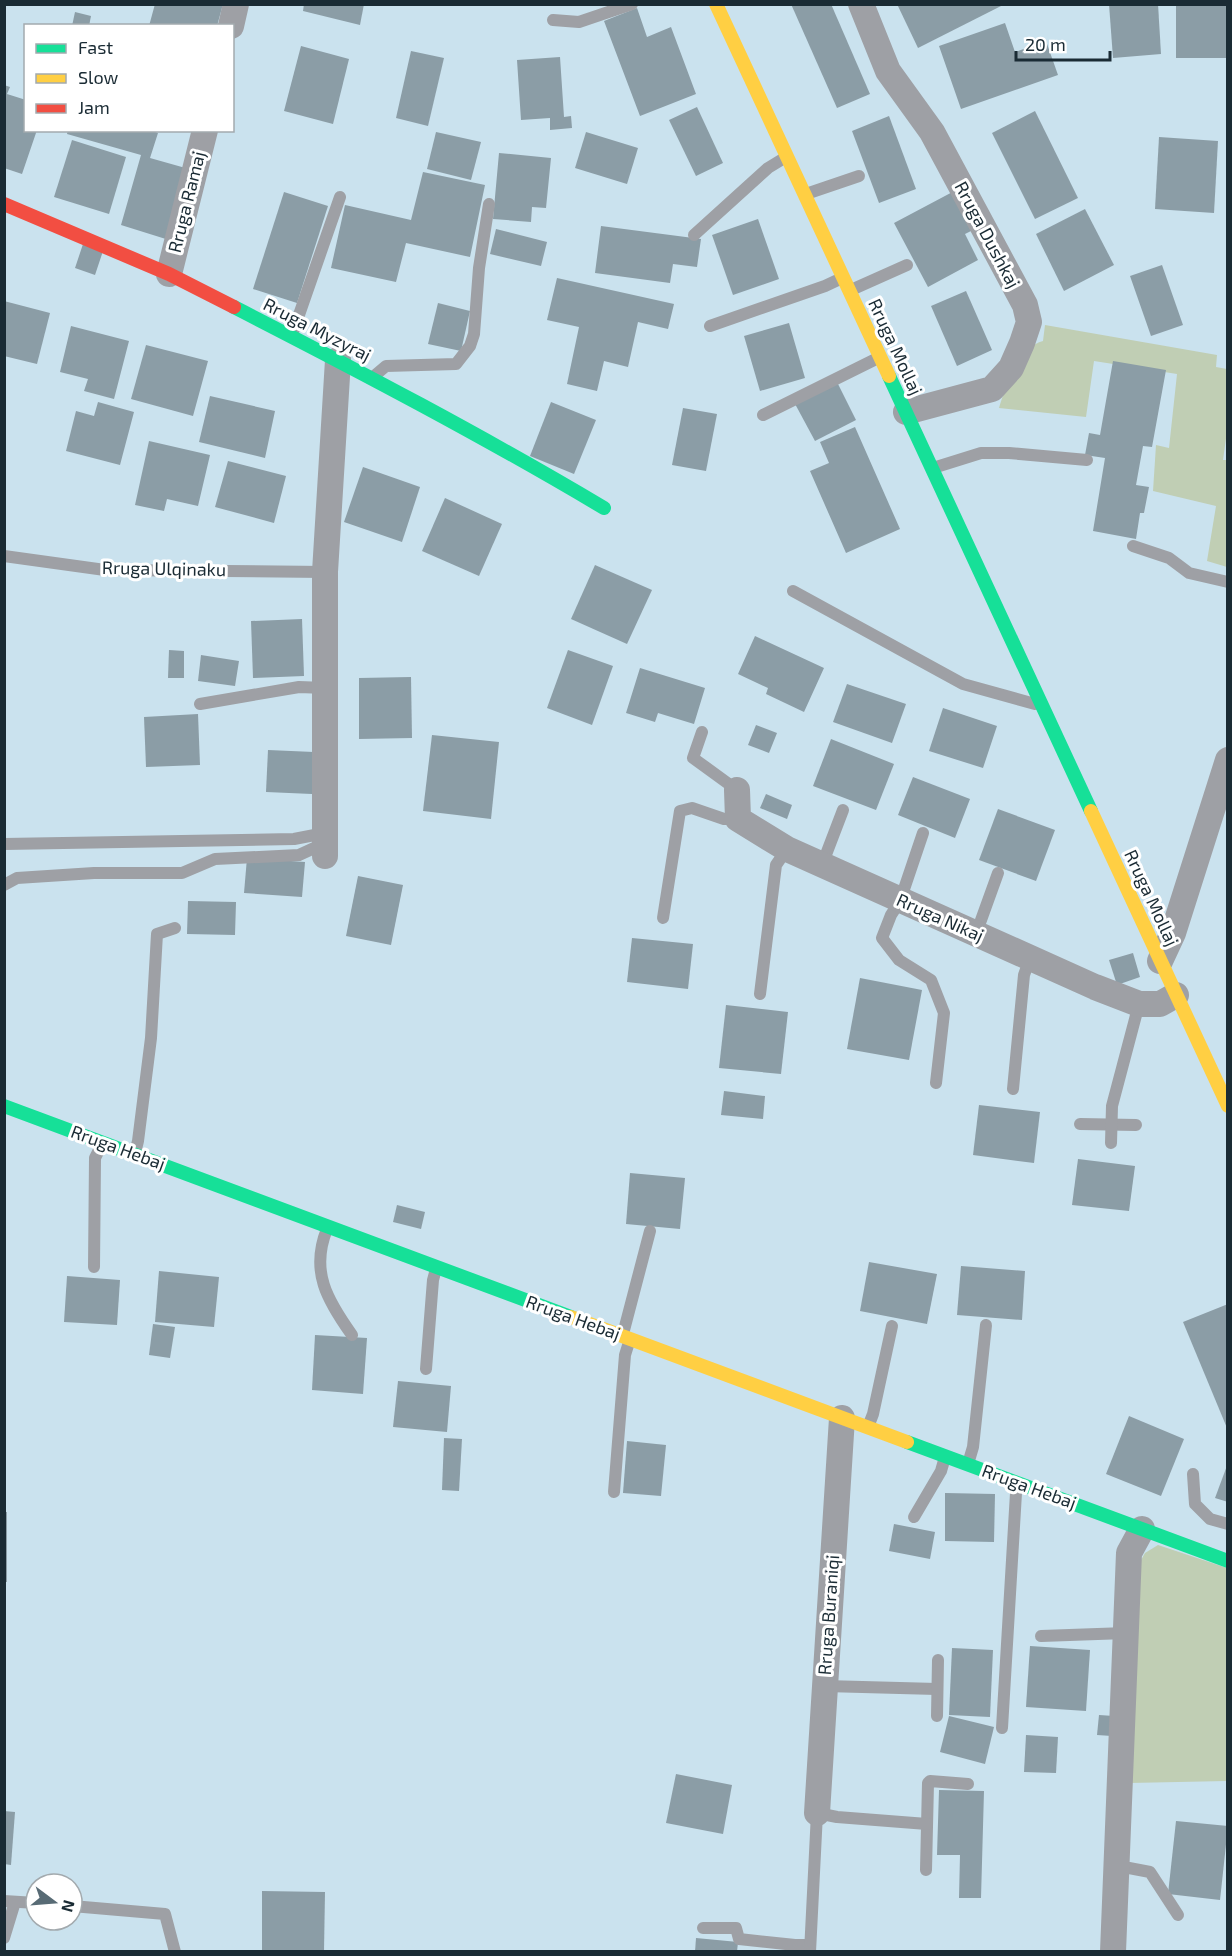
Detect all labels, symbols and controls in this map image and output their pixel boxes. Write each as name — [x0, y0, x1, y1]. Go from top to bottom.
legend — [24, 24, 234, 132]
scale bar — [1016, 24, 1110, 62]
text: 20 m — [1025, 33, 1066, 55]
text: Fast — [78, 36, 113, 58]
text: Slow — [78, 66, 119, 88]
text: Jam — [78, 96, 110, 118]
street label: Rruga Ramaj — [163, 149, 209, 255]
street label: Rruga Dushkaj — [951, 177, 1025, 292]
street label: Rruga Myzyraj — [260, 293, 375, 366]
street label: Rruga Mollaj — [864, 295, 928, 398]
street label: Rruga Ulqinaku — [102, 556, 226, 580]
street label: Rruga Mollaj — [1120, 846, 1184, 949]
street label: Rruga Nikaj — [893, 888, 987, 946]
street label: Rruga Hebaj — [68, 1120, 169, 1174]
street label: Rruga Hebaj — [523, 1290, 624, 1344]
street label: Rruga Hebaj — [979, 1459, 1080, 1513]
street label: Rruga Buraniqi — [813, 1554, 843, 1676]
north arrow — [24, 1872, 84, 1932]
text: N — [58, 1898, 80, 1914]

